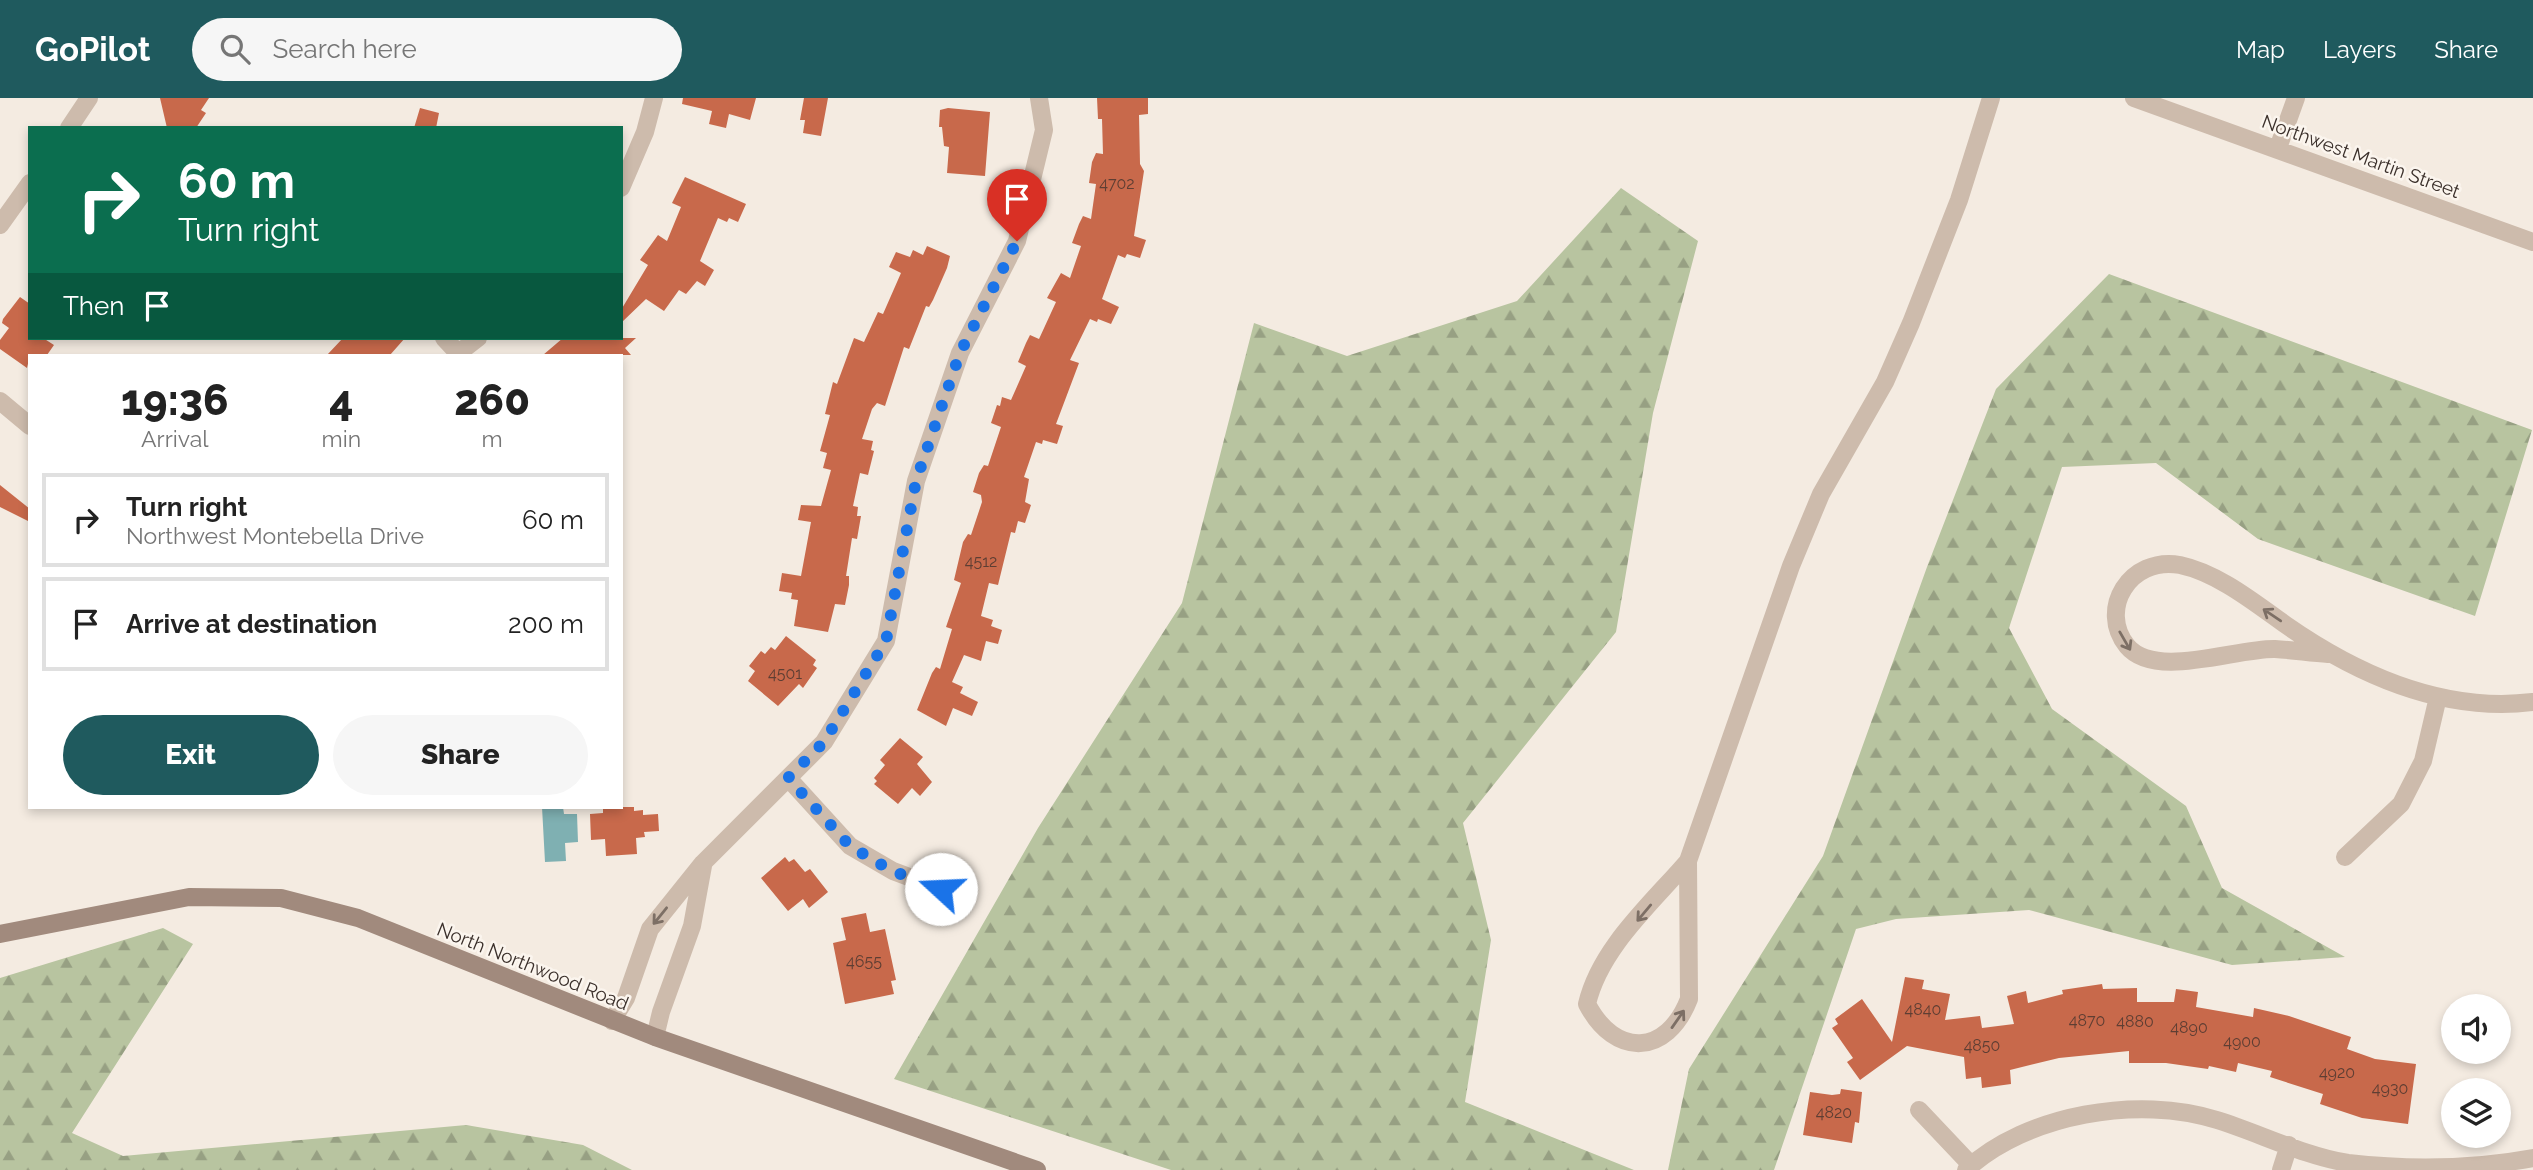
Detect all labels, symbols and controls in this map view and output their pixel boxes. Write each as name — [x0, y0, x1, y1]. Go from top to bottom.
search box — [192, 18, 682, 81]
text: GoPilot — [35, 30, 150, 69]
icon: search — [216, 30, 254, 68]
text: Search here — [272, 34, 417, 64]
text: Map — [2236, 35, 2285, 64]
text: Layers — [2323, 35, 2396, 64]
text: Share — [2434, 35, 2498, 64]
street label: Northwest Martin Street — [2259, 110, 2464, 202]
text: 60 m — [178, 152, 295, 209]
icon: right — [63, 154, 154, 245]
pin — [987, 169, 1047, 241]
house number: 4702 — [1099, 174, 1135, 193]
icon: arrive — [998, 180, 1036, 218]
text: Turn right — [178, 211, 319, 248]
icon: arrive — [138, 287, 176, 325]
text: Then — [63, 291, 124, 321]
text: 19:36 — [121, 376, 229, 425]
text: 4 — [329, 376, 354, 425]
text: 260 — [454, 376, 530, 425]
text: Arrival — [141, 425, 209, 452]
text: min — [322, 425, 361, 452]
text: m — [482, 425, 503, 452]
text: Turn right — [126, 492, 247, 522]
icon: right — [67, 501, 105, 539]
text: 60 m — [522, 505, 584, 535]
text: Northwest Montebella Drive — [126, 522, 424, 549]
house number: 4512 — [965, 552, 997, 571]
icon: arrive — [67, 605, 105, 643]
one-way arrow — [2263, 608, 2283, 622]
text: Arrive at destination — [126, 609, 377, 639]
text: 200 m — [508, 609, 584, 639]
one-way arrow — [2118, 630, 2132, 650]
house number: 4501 — [768, 664, 802, 683]
button: Exit — [63, 715, 319, 795]
button: Share — [333, 715, 588, 795]
position arrow — [904, 852, 978, 926]
one-way arrow — [1636, 903, 1652, 921]
one-way arrow — [653, 906, 668, 925]
street label: North Northwood Road — [434, 918, 632, 1014]
house number: 4655 — [846, 952, 882, 971]
map controls — [2441, 994, 2511, 1148]
button: sound — [2441, 994, 2511, 1064]
house number: 4840 — [1905, 1000, 1941, 1019]
one-way arrow — [1671, 1010, 1685, 1029]
house number: 4870 — [2069, 1011, 2105, 1030]
house number: 4880 — [2116, 1012, 2154, 1031]
house number: 4890 — [2170, 1018, 2208, 1037]
house number: 4900 — [2223, 1032, 2261, 1051]
house number: 4850 — [1964, 1036, 2000, 1055]
house number: 4920 — [2319, 1063, 2355, 1082]
button: layers — [2441, 1078, 2511, 1148]
house number: 4930 — [2372, 1079, 2408, 1098]
house number: 4820 — [1816, 1103, 1852, 1122]

